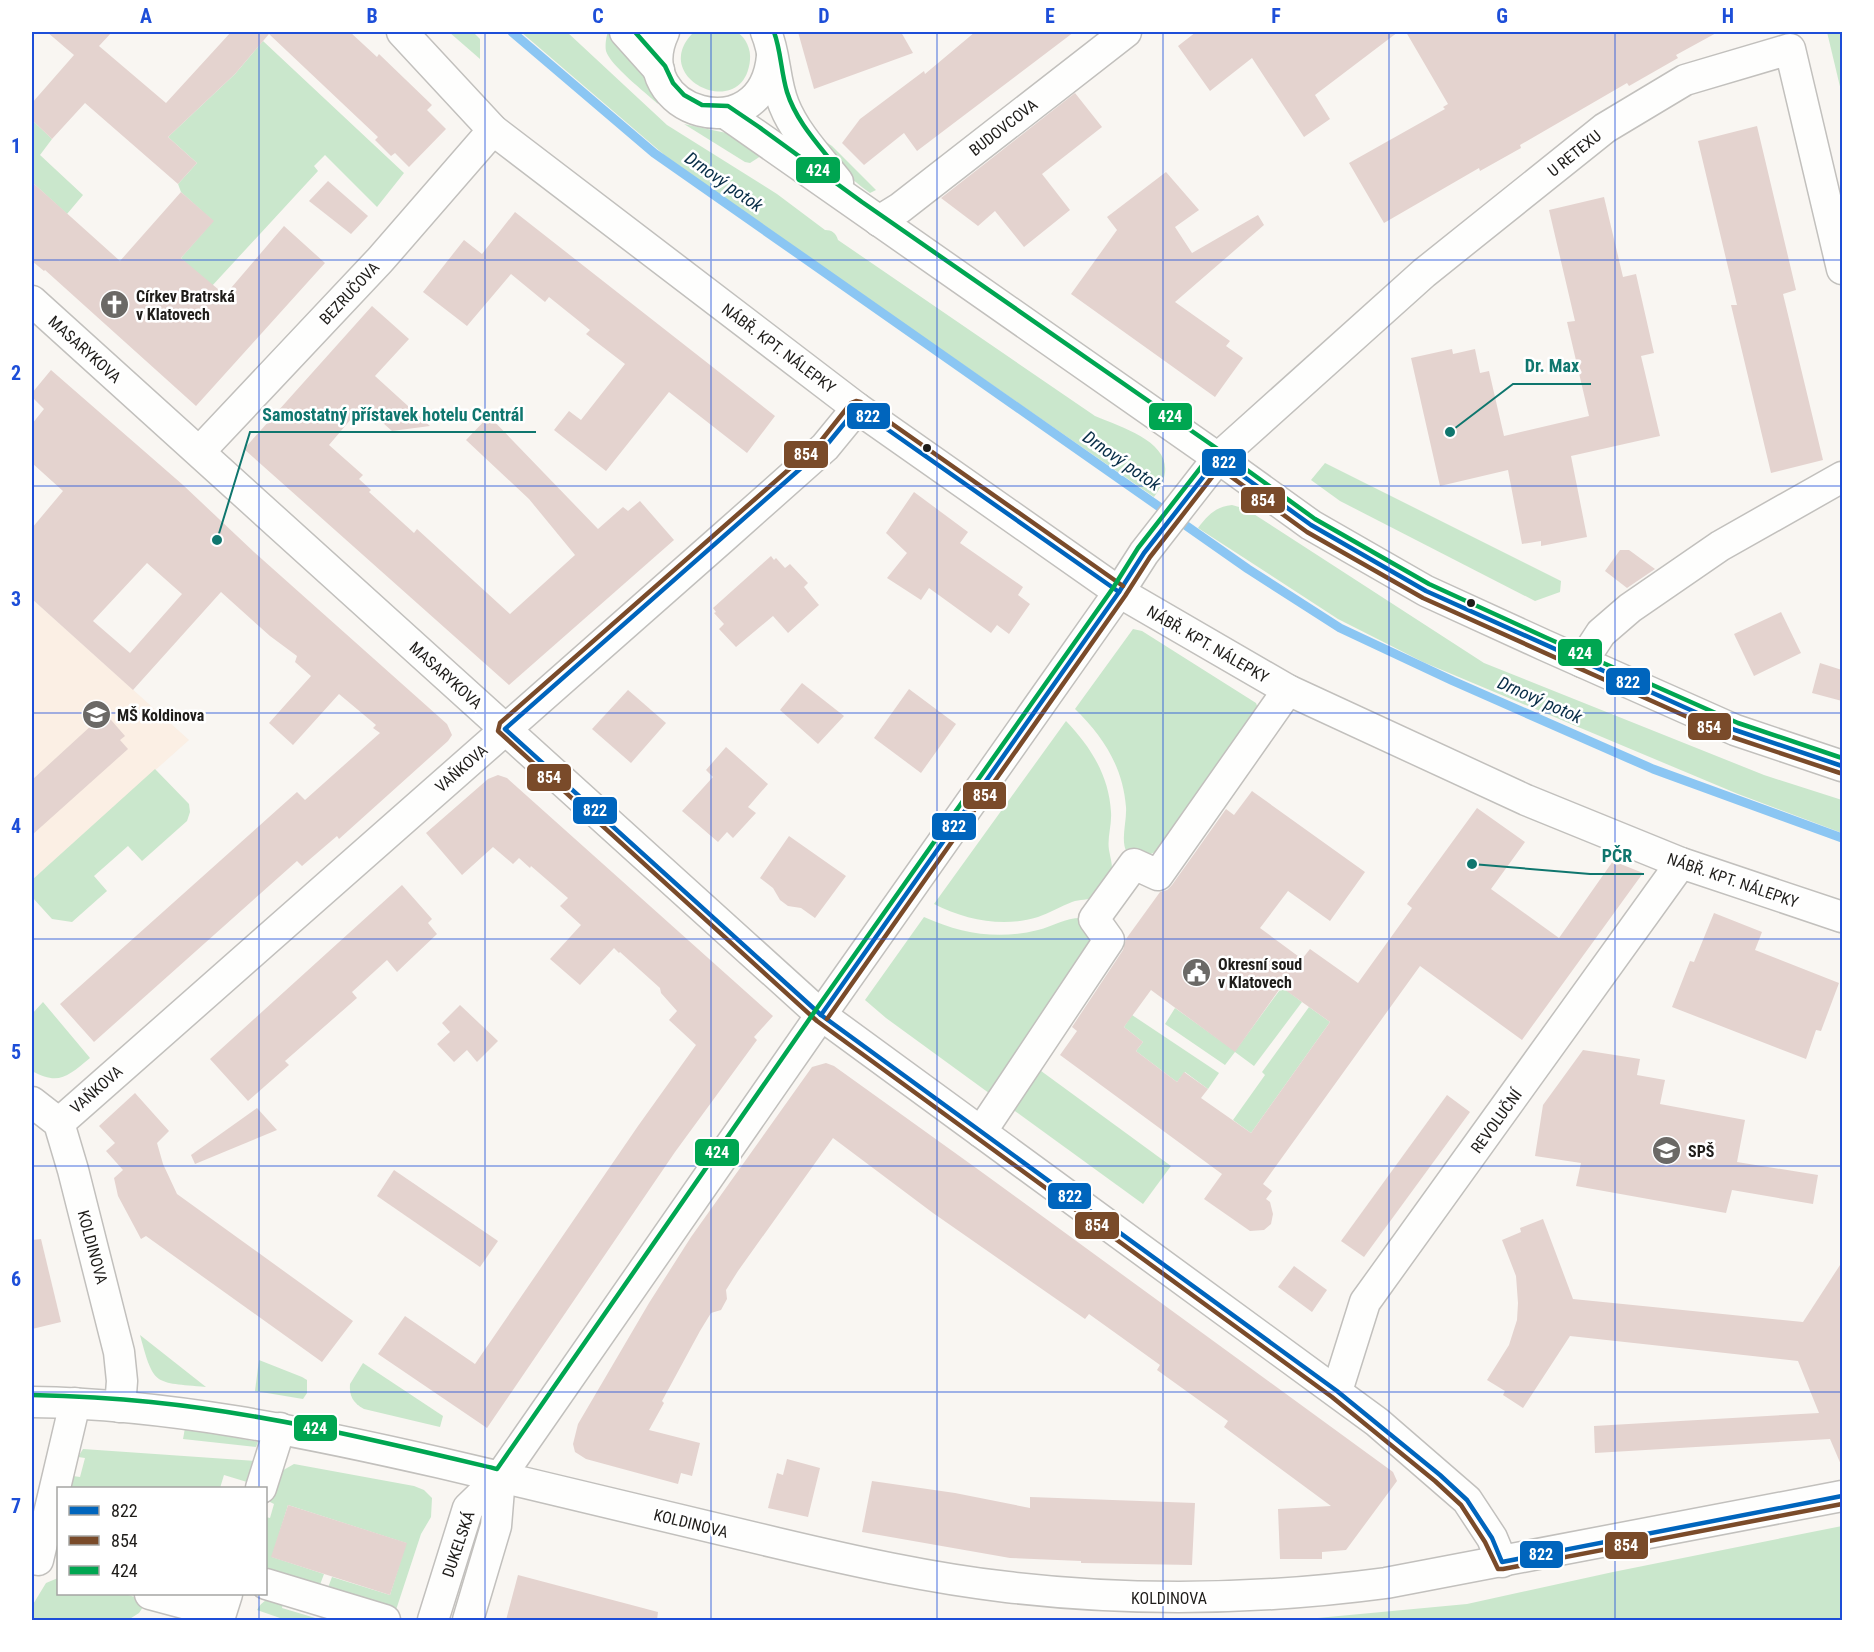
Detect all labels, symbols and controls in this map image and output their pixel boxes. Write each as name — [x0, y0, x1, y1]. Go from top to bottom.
text: A — [140, 4, 152, 28]
text: B — [366, 4, 378, 28]
text: C — [592, 4, 604, 28]
text: D — [818, 4, 830, 28]
text: E — [1045, 4, 1055, 28]
text: F — [1271, 4, 1281, 28]
text: G — [1496, 4, 1508, 28]
text: H — [1722, 4, 1734, 28]
street label: BUDOVCOVA — [965, 95, 1041, 160]
street label: U RETEXU — [1544, 126, 1605, 181]
text: 1 — [11, 134, 21, 158]
water label: Drnový potok — [681, 147, 768, 217]
line badge: 424 — [795, 156, 841, 184]
text: 424 — [806, 161, 830, 180]
street label: BEZRUČOVA — [315, 257, 383, 329]
place label: Církev Bratrská v Klatovech — [136, 287, 235, 324]
church icon: Církev Bratrská v Klatovech — [99, 289, 131, 321]
street label: NÁBŘ. KPT. NÁLEPKY — [718, 299, 840, 398]
street label: MASARYKOVA — [44, 312, 125, 387]
callout: Dr. Max — [1513, 348, 1591, 384]
text: Dr. Max — [1525, 355, 1579, 376]
text: 2 — [11, 361, 21, 385]
callout: Samostatný přístavek hotelu Centrál — [250, 396, 536, 432]
line badge: 822 — [846, 402, 891, 430]
line badge: 424 — [1148, 402, 1193, 431]
text: Samostatný přístavek hotelu Centrál — [262, 404, 524, 425]
text: 822 — [856, 407, 880, 426]
text: 424 — [1158, 407, 1182, 426]
water label: Drnový potok — [1079, 426, 1166, 496]
line badge: 854 — [783, 440, 829, 469]
unlabelled marker — [921, 442, 933, 454]
text: 854 — [794, 445, 818, 464]
line badge: 822 — [1201, 448, 1247, 477]
text: 822 — [1212, 453, 1236, 472]
line badge: 854 — [1240, 486, 1286, 514]
text: 854 — [1251, 491, 1275, 510]
text: 3 — [11, 587, 21, 611]
unlabelled marker — [1465, 597, 1477, 609]
street label: NÁBŘ. KPT. NÁLEPKY — [1144, 602, 1272, 687]
street label: MASARYKOVA — [405, 638, 486, 713]
line badge: 424 — [1557, 638, 1603, 667]
text: 424 — [1568, 644, 1592, 663]
line badge: 822 — [1605, 667, 1651, 696]
water label: Drnový potok — [1495, 672, 1587, 728]
text: 822 — [1616, 673, 1640, 692]
school or university icon: MŠ Koldinova — [80, 699, 112, 731]
place label: MŠ Koldinova — [117, 706, 205, 725]
line badge: 854 — [1687, 712, 1732, 741]
text: 854 — [1697, 718, 1721, 737]
street label: VAŇKOVA — [431, 741, 491, 796]
line badge: 854 — [526, 763, 572, 792]
text: 854 — [537, 768, 561, 787]
line badge: 854 — [962, 781, 1007, 810]
text: 854 — [973, 786, 997, 805]
line badge: 822 — [572, 796, 618, 825]
text: 822 — [583, 801, 607, 820]
line badge: 822 — [931, 812, 977, 841]
text: 4 — [11, 814, 21, 838]
text: 822 — [942, 817, 966, 836]
callout: PČR — [1590, 838, 1644, 874]
text: PČR — [1602, 845, 1632, 866]
street label: NÁBŘ. KPT. NÁLEPKY — [1665, 849, 1801, 912]
place label: Okresní soud v Klatovech — [1218, 955, 1302, 992]
public building icon: Okresní soud v Klatovech — [1181, 957, 1213, 989]
text: 5 — [11, 1040, 21, 1064]
street label: VAŇKOVA — [66, 1062, 126, 1117]
street label: REVOLUČNÍ — [1466, 1084, 1526, 1157]
school or university icon: SPŠ — [1651, 1135, 1683, 1167]
line badge: 424 — [694, 1138, 740, 1167]
place label: SPŠ — [1688, 1142, 1715, 1161]
text: 424 — [705, 1143, 729, 1162]
line badge: 822 — [1047, 1182, 1092, 1210]
text: 822 — [1058, 1187, 1082, 1206]
street label: KOLDINOVA — [74, 1208, 112, 1286]
line badge: 854 — [1074, 1211, 1120, 1240]
text: 854 — [1085, 1216, 1109, 1235]
text: 6 — [11, 1267, 21, 1291]
line badge: 424 — [293, 1414, 338, 1442]
text: 424 — [303, 1419, 327, 1438]
legend — [57, 1487, 267, 1595]
text: 7 — [11, 1494, 21, 1518]
text: 822 — [111, 1500, 138, 1521]
street label: KOLDINOVA — [652, 1505, 730, 1542]
street label: DUKELSKÁ — [438, 1509, 479, 1580]
text: 854 — [111, 1530, 138, 1551]
line badge: 854 — [1604, 1531, 1649, 1560]
text: 854 — [1614, 1536, 1638, 1555]
line badge: 822 — [1519, 1540, 1564, 1569]
text: 822 — [1529, 1545, 1553, 1564]
text: 424 — [111, 1560, 138, 1581]
street label: KOLDINOVA — [1131, 1589, 1207, 1608]

